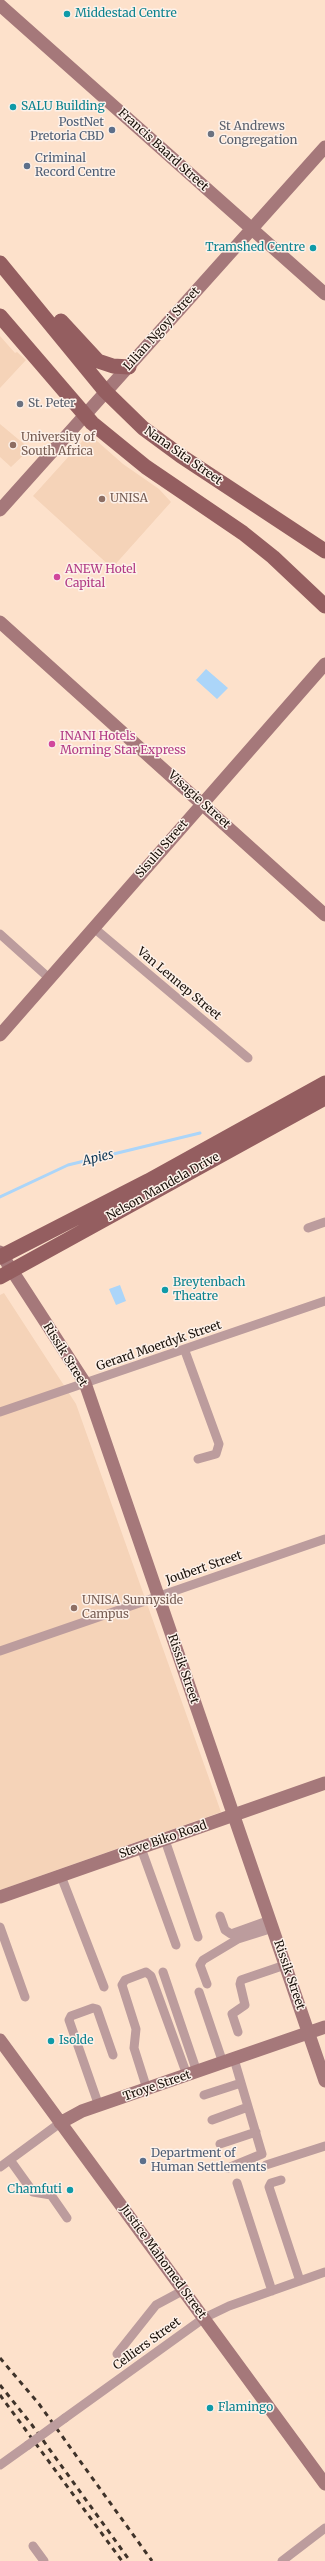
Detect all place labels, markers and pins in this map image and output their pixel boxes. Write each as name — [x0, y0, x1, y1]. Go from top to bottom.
place label: Middestad Centre — [75, 7, 177, 21]
marker: Middestad Centre — [62, 9, 72, 19]
place label: SALU Building — [21, 100, 105, 114]
marker: SALU Building — [8, 102, 18, 112]
place label: PostNet Pretoria CBD — [30, 116, 104, 144]
place label: St Andrews Congregation — [219, 120, 297, 148]
marker: PostNet Pretoria CBD — [107, 125, 117, 135]
marker: St Andrews Congregation — [206, 129, 216, 139]
place label: Criminal Record Centre — [35, 152, 116, 180]
marker: Criminal Record Centre — [22, 161, 32, 171]
place label: Tramshed Centre — [205, 241, 305, 255]
marker: Tramshed Centre — [308, 243, 318, 253]
place label: St. Peter — [28, 397, 75, 411]
marker: St. Peter — [15, 399, 25, 409]
place label: University of South Africa — [21, 431, 95, 459]
marker: University of South Africa — [8, 440, 18, 450]
place label: UNISA — [110, 492, 148, 506]
marker: UNISA — [97, 494, 107, 504]
place label: ANEW Hotel Capital — [65, 563, 136, 591]
marker: ANEW Hotel Capital — [52, 572, 62, 582]
place label: INANI Hotels Morning Star Express — [60, 730, 186, 758]
marker: INANI Hotels Morning Star Express — [47, 739, 57, 749]
place label: Breytenbach Theatre — [173, 1276, 246, 1304]
marker: Breytenbach Theatre — [160, 1285, 170, 1295]
place label: UNISA Sunnyside Campus — [82, 1594, 183, 1622]
marker: UNISA Sunnyside Campus — [69, 1603, 79, 1613]
place label: Isolde — [59, 2034, 93, 2048]
marker: Isolde — [46, 2036, 56, 2046]
place label: Department of Human Settlements — [151, 2147, 266, 2175]
marker: Department of Human Settlements — [138, 2156, 148, 2166]
place label: Chamfuti — [7, 2183, 62, 2197]
marker: Chamfuti — [65, 2185, 75, 2195]
place label: Flamingo — [218, 2401, 273, 2415]
marker: Flamingo — [205, 2403, 215, 2413]

